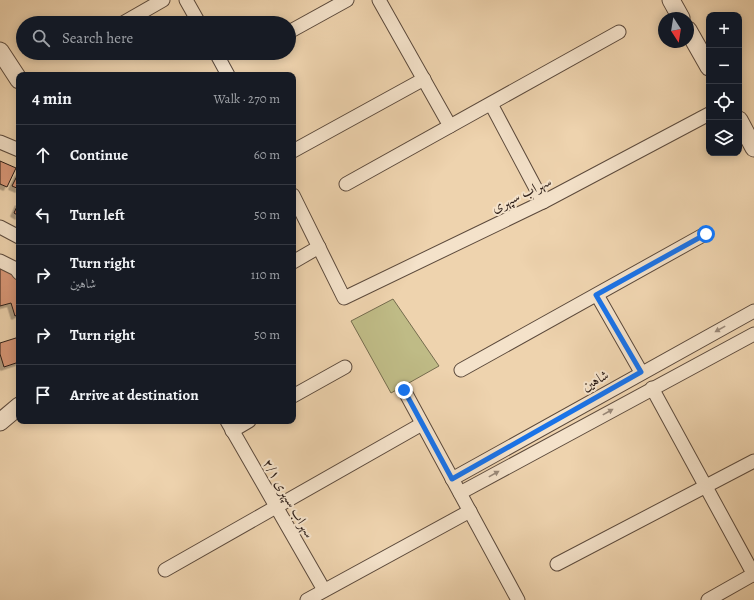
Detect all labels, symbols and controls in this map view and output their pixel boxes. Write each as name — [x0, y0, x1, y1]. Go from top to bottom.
north arrow — [658, 12, 694, 48]
map controls — [706, 12, 742, 156]
button: + — [706, 12, 742, 48]
search box — [16, 16, 296, 60]
icon: search — [30, 27, 52, 49]
text: Search here — [62, 28, 133, 48]
button: − — [706, 48, 742, 84]
button: locate — [706, 84, 742, 120]
text: 4 min — [32, 87, 72, 110]
text: Walk · 270 m — [214, 90, 280, 107]
button: layers — [706, 120, 742, 156]
icon: ahead — [32, 144, 54, 166]
text: Continue — [70, 145, 128, 165]
text: 60 m — [254, 146, 280, 163]
street label: سهراب سپهری — [488, 172, 555, 217]
icon: left — [32, 204, 54, 226]
text: Turn left — [70, 205, 125, 225]
text: 50 m — [254, 206, 280, 223]
route start — [697, 225, 715, 243]
text: Turn right — [70, 253, 135, 273]
icon: right — [32, 264, 54, 286]
text: 110 m — [251, 266, 280, 283]
text: شاهین — [70, 275, 96, 292]
icon: right — [32, 324, 54, 346]
text: Turn right — [70, 325, 135, 345]
text: 50 m — [254, 326, 280, 343]
one-way arrow — [714, 326, 726, 333]
street label: شاهین — [578, 365, 612, 396]
route end — [395, 381, 413, 399]
icon: arrive — [32, 384, 54, 406]
text: Arrive at destination — [70, 385, 199, 405]
one-way arrow — [603, 409, 614, 416]
street label: سهراب سپهری ۲/۱ — [258, 455, 319, 541]
one-way arrow — [488, 471, 500, 478]

